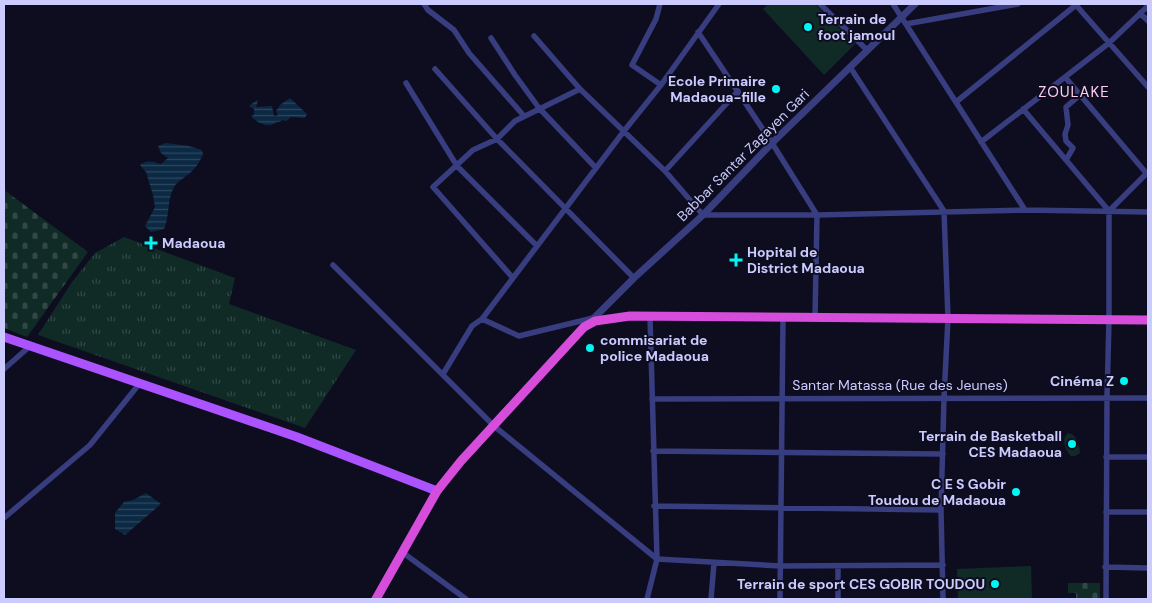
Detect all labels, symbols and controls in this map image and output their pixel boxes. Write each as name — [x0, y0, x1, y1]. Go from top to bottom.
place label: Terrain de foot jamoul — [818, 10, 895, 44]
marker: Terrain de foot jamoul — [802, 21, 814, 33]
place label: Ecole Primaire Madaoua-fille — [668, 72, 766, 106]
district label: ZOULAKE — [1038, 82, 1110, 102]
marker: Ecole Primaire Madaoua-fille — [770, 83, 782, 95]
street label: Babbar Santar Zagayen Gari — [673, 85, 813, 225]
place label: Madaoua — [162, 234, 225, 252]
marker: Madaoua — [144, 236, 158, 250]
place label: Hopital de District Madaoua — [747, 243, 865, 277]
marker: Hopital de District Madaoua — [729, 253, 743, 267]
place label: commisariat de police Madaoua — [600, 331, 709, 365]
marker: commisariat de police Madaoua — [584, 342, 596, 354]
place label: Cinéma Z — [1050, 372, 1114, 390]
marker: Cinéma Z — [1118, 375, 1130, 387]
street label: Santar Matassa (Rue des Jeunes) — [792, 376, 1008, 394]
place label: Terrain de Basketball CES Madaoua — [919, 427, 1062, 461]
marker: Terrain de Basketball CES Madaoua — [1066, 438, 1078, 450]
place label: C E S Gobir Toudou de Madaoua — [868, 475, 1006, 509]
marker: C E S Gobir Toudou de Madaoua — [1010, 486, 1022, 498]
place label: Terrain de sport CES GOBIR TOUDOU — [737, 575, 985, 593]
marker: Terrain de sport CES GOBIR TOUDOU — [989, 578, 1001, 590]

